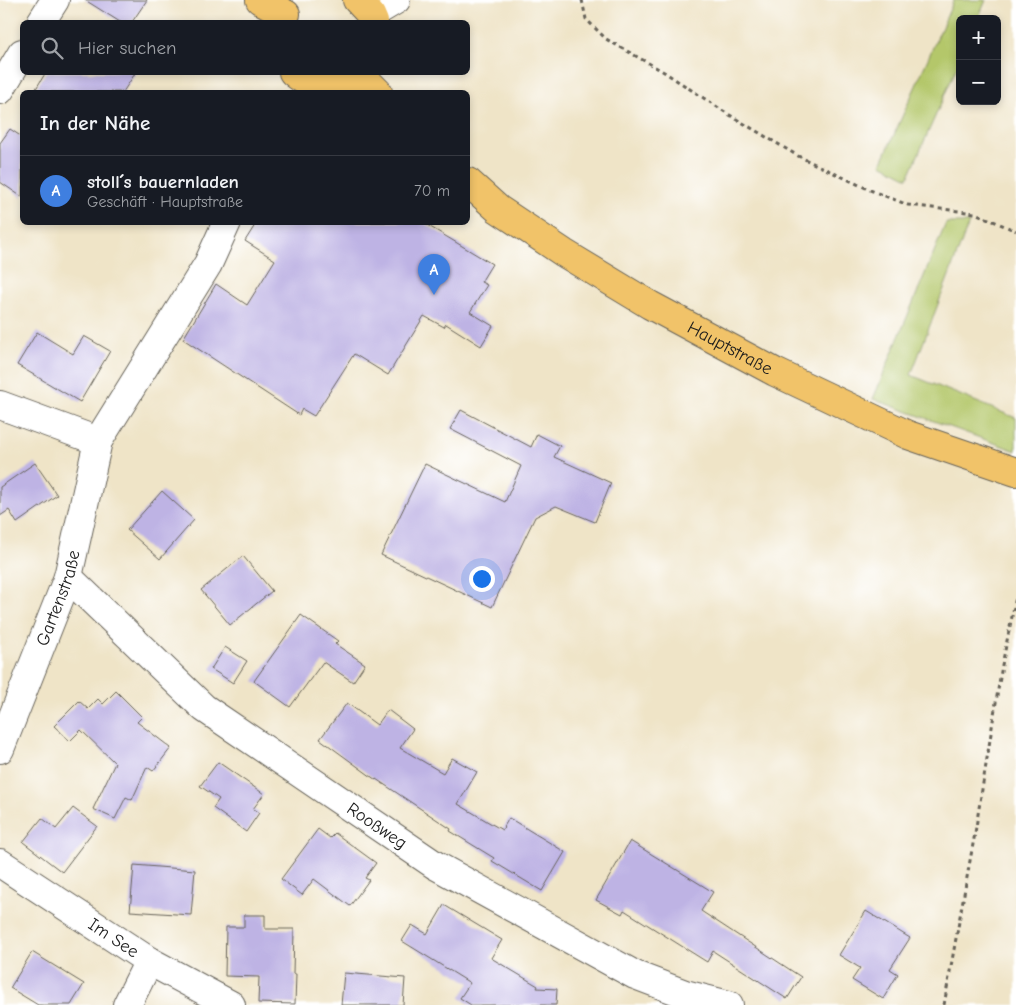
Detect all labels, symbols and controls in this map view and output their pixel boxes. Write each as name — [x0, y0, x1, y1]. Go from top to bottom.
map controls — [956, 15, 1001, 105]
button: + — [956, 15, 1001, 60]
search box — [20, 20, 470, 75]
icon: search — [38, 34, 66, 62]
text: Hier suchen — [78, 37, 176, 59]
button: − — [956, 60, 1001, 105]
text: In der Nähe — [40, 111, 150, 135]
text: stoll´s bauernladen — [87, 171, 239, 193]
text: A — [52, 182, 60, 200]
text: 70 m — [414, 182, 450, 200]
text: Geschäft · Hauptstraße — [87, 193, 243, 211]
pin: A — [418, 254, 450, 295]
street label: Hauptstraße — [684, 317, 776, 379]
street label: Gartenstraße — [31, 548, 84, 649]
your location — [469, 566, 495, 592]
street label: Rooßweg — [343, 798, 411, 853]
street label: Im See — [84, 914, 143, 962]

